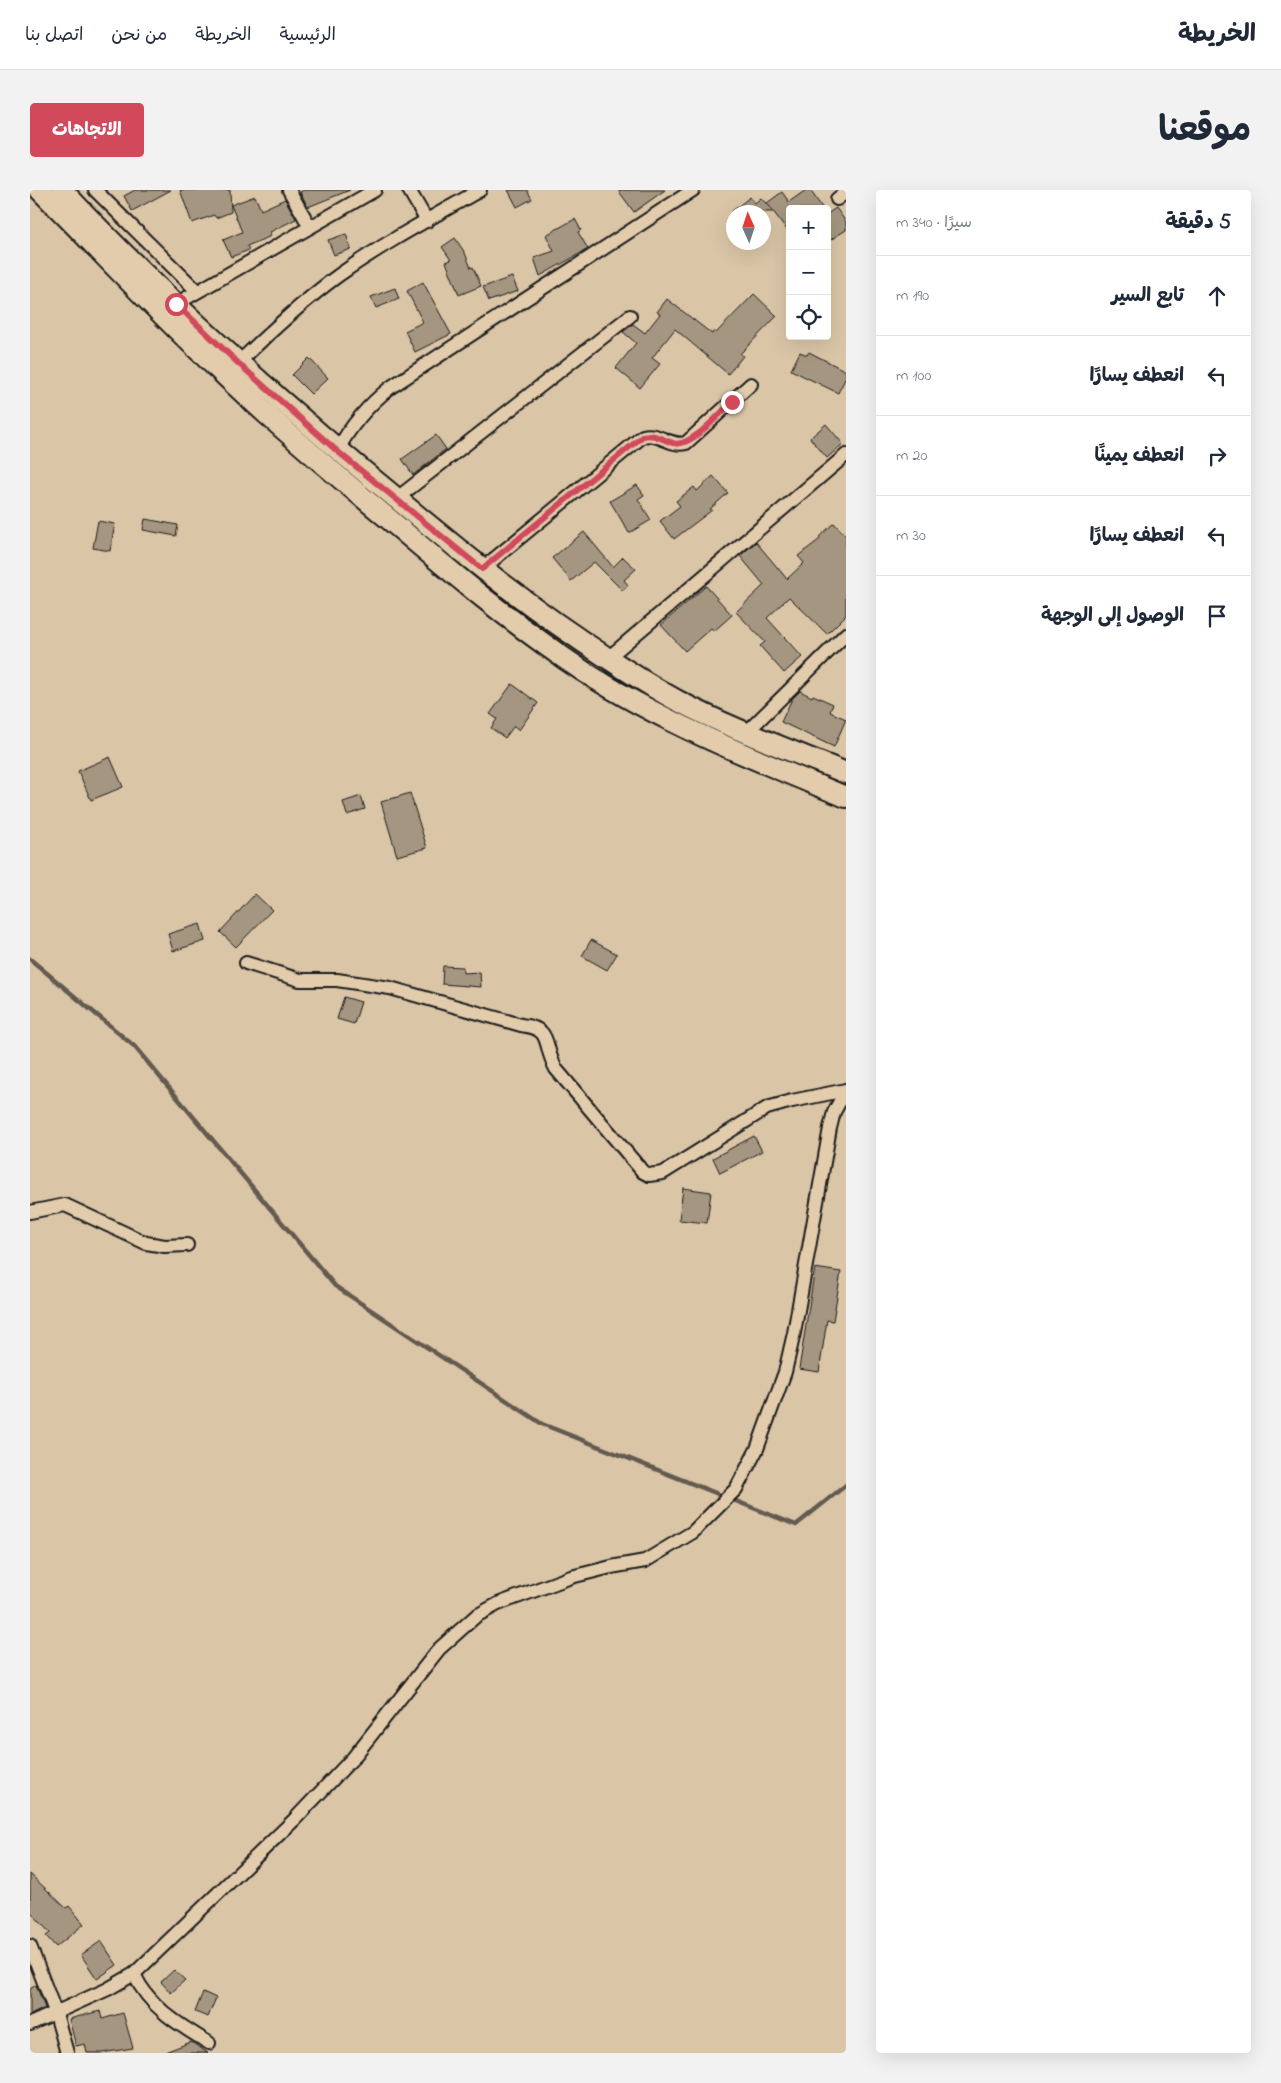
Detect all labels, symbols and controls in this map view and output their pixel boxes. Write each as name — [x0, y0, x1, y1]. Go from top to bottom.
text: الخريطة — [1178, 18, 1256, 53]
text: اتصل بنا — [25, 23, 83, 49]
text: من نحن — [111, 23, 167, 49]
text: الخريطة — [195, 23, 251, 49]
text: الرئيسية — [279, 23, 336, 49]
button: الاتجاهات — [30, 103, 144, 157]
text: موقعنا — [1158, 106, 1251, 157]
north arrow — [726, 205, 771, 250]
map controls — [786, 205, 831, 340]
button: + — [786, 205, 831, 250]
text: 5 دقيقة — [1165, 208, 1231, 238]
text: سيرًا · 340 m — [896, 211, 972, 235]
button: − — [786, 250, 831, 295]
icon: ahead — [1203, 282, 1231, 310]
text: تابع السير — [1112, 283, 1184, 310]
text: 190 m — [896, 284, 929, 308]
route start — [165, 293, 188, 316]
button: locate — [786, 295, 831, 340]
icon: left — [1203, 362, 1231, 390]
text: انعطف يسارًا — [1089, 363, 1184, 390]
text: 100 m — [896, 364, 931, 388]
route end — [721, 391, 744, 414]
icon: right — [1203, 442, 1231, 470]
text: انعطف يمينًا — [1094, 443, 1184, 470]
text: 20 m — [896, 444, 927, 468]
icon: left — [1203, 522, 1231, 550]
text: انعطف يسارًا — [1089, 523, 1184, 550]
text: 30 m — [896, 524, 926, 548]
icon: arrive — [1203, 602, 1231, 630]
text: الوصول إلى الوجهة — [1041, 603, 1184, 630]

